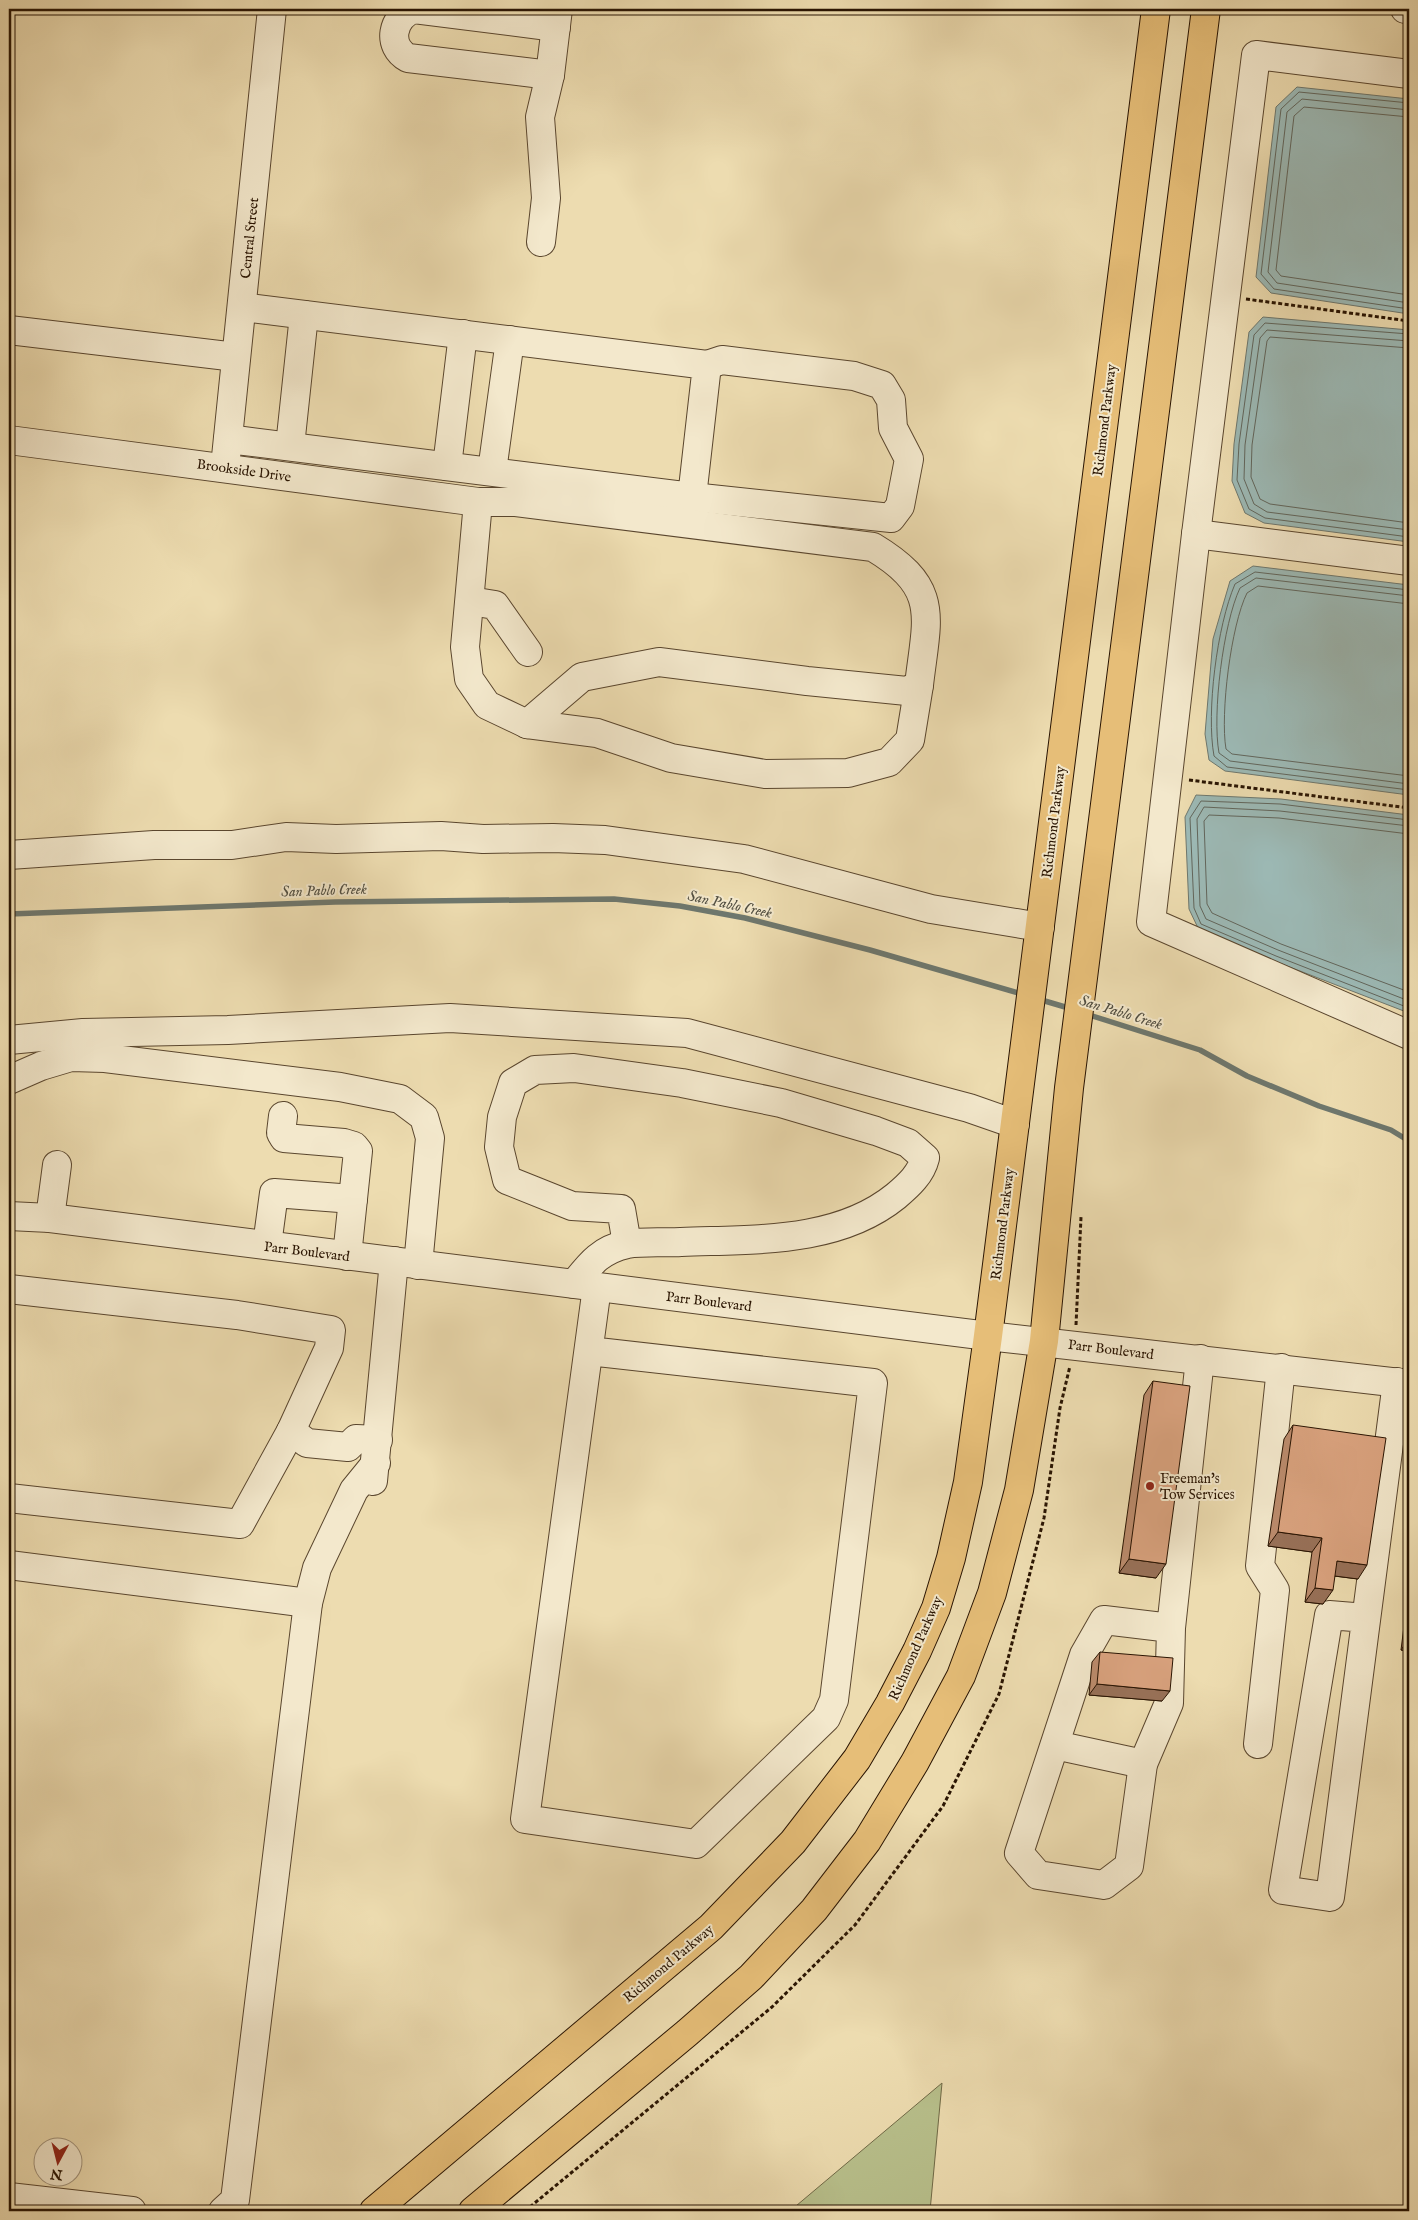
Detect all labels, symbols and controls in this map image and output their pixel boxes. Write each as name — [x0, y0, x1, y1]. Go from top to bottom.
street label: Central Street — [237, 196, 263, 280]
street label: Richmond Parkway — [1089, 363, 1121, 477]
street label: Brookside Drive — [196, 455, 293, 487]
street label: Richmond Parkway — [1038, 765, 1070, 879]
water label: San Pablo Creek — [281, 880, 367, 901]
water label: San Pablo Creek — [686, 886, 774, 923]
water label: San Pablo Creek — [1077, 991, 1165, 1034]
street label: Richmond Parkway — [987, 1167, 1019, 1281]
street label: Parr Boulevard — [263, 1238, 351, 1266]
street label: Parr Boulevard — [665, 1288, 753, 1316]
street label: Parr Boulevard — [1067, 1336, 1155, 1364]
place label: Freeman's Tow Services — [1160, 1470, 1235, 1504]
marker: Freeman's Tow Services — [1144, 1480, 1156, 1492]
street label: Richmond Parkway — [885, 1593, 947, 1703]
street label: Richmond Parkway — [620, 1921, 718, 2007]
north arrow — [32, 2138, 82, 2188]
text: N — [49, 2164, 65, 2184]

